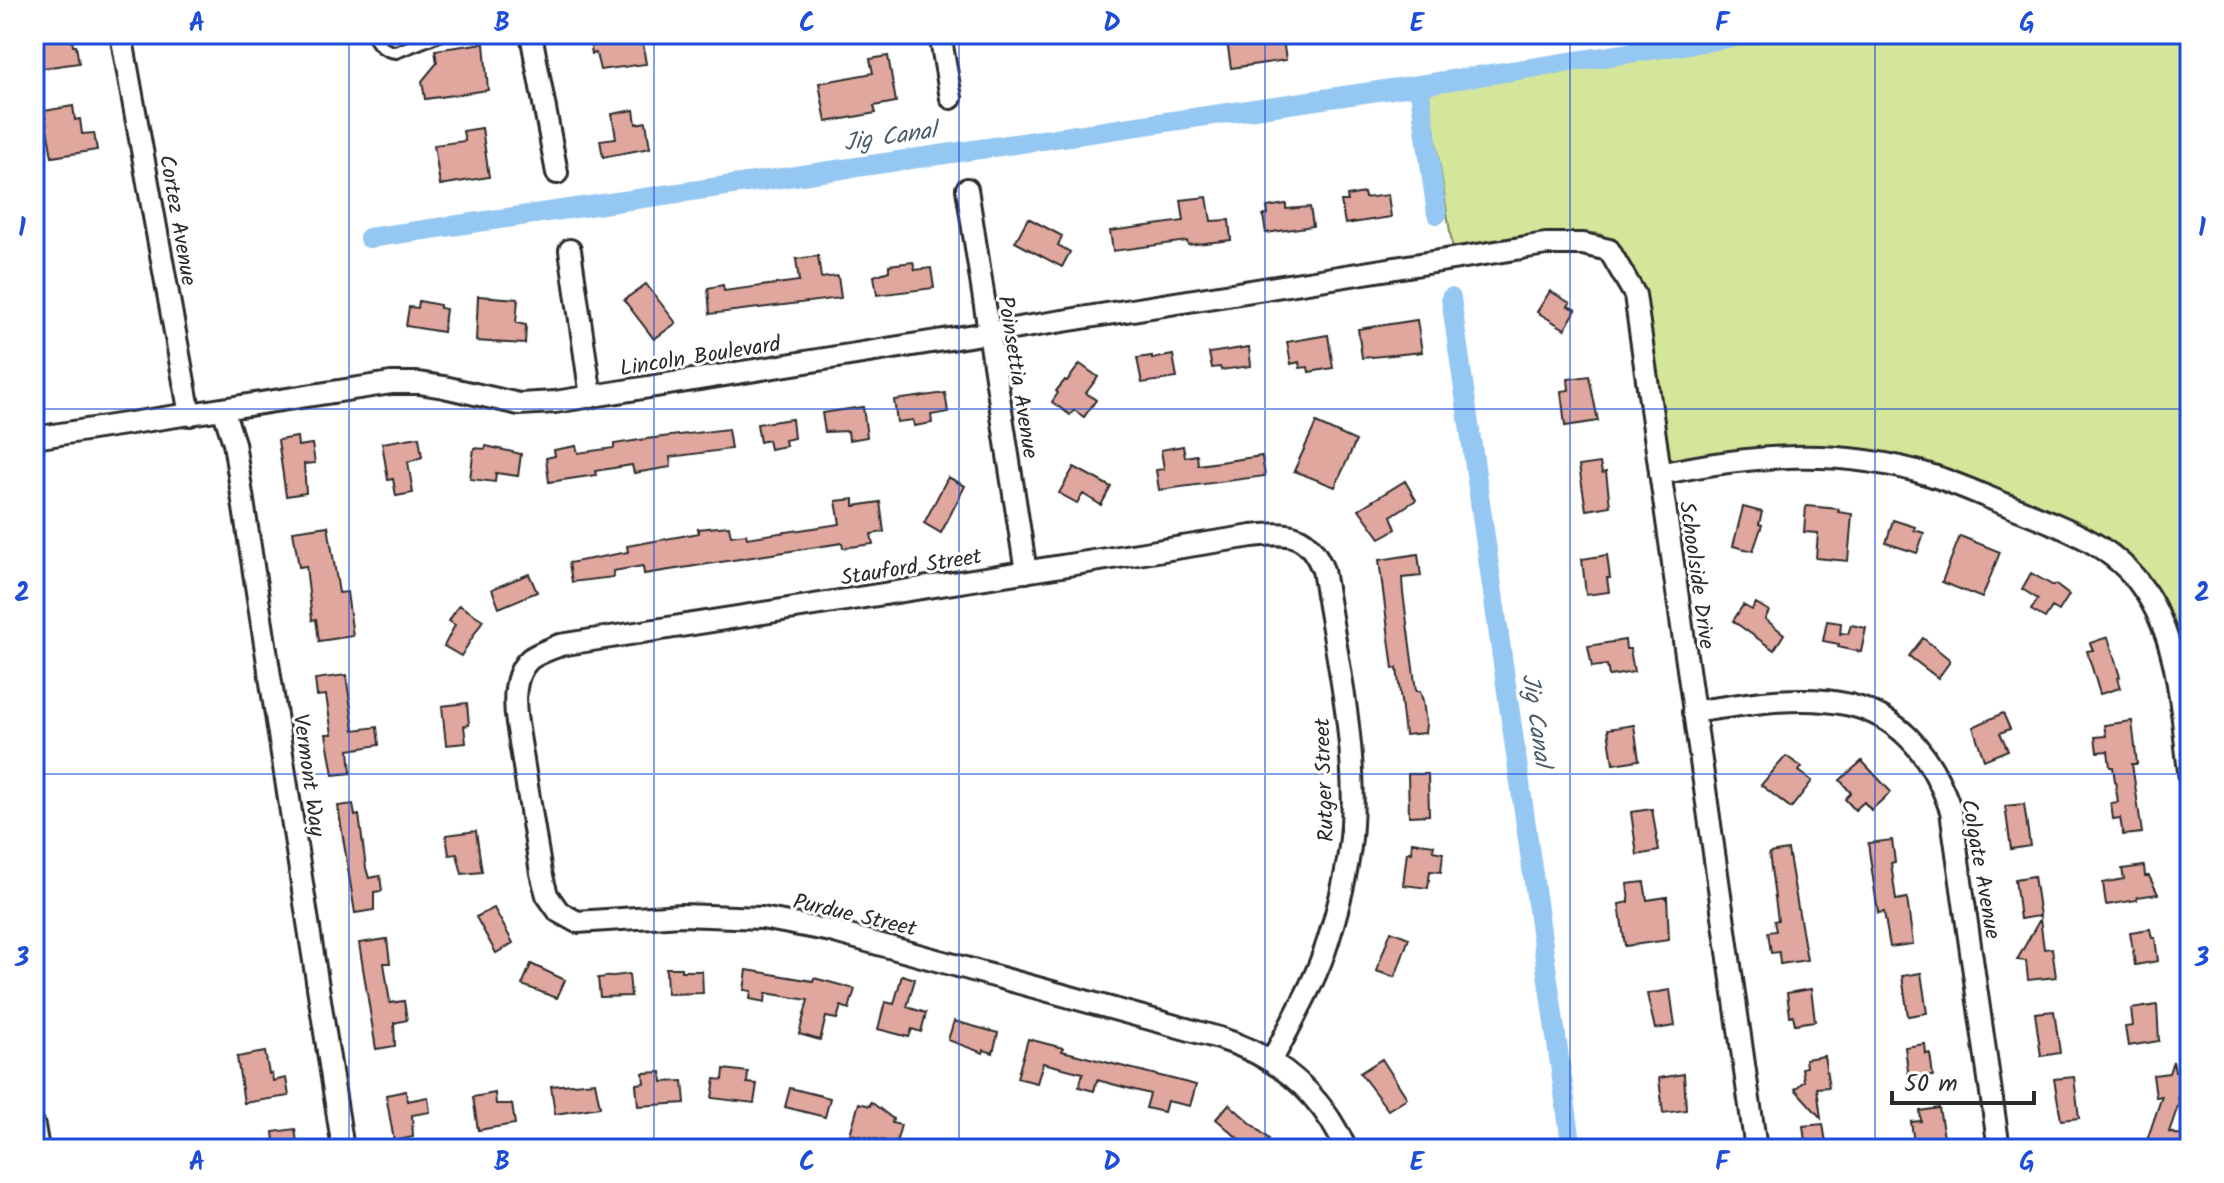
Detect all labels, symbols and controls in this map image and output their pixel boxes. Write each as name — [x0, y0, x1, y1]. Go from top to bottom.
text: A — [189, 3, 205, 45]
text: B — [494, 3, 510, 45]
text: C — [799, 3, 815, 45]
text: D — [1103, 3, 1121, 45]
text: E — [1410, 3, 1426, 45]
text: F — [1715, 3, 1731, 45]
text: G — [2019, 3, 2035, 45]
water label: Jig Canal — [841, 111, 943, 163]
street label: Cortez Avenue — [148, 152, 205, 289]
text: 1 — [18, 208, 26, 250]
text: 1 — [2198, 208, 2206, 250]
street label: Poinsettia Avenue — [986, 294, 1047, 461]
street label: Lincoln Boulevard — [617, 327, 784, 387]
street label: Schoolside Drive — [1668, 499, 1723, 652]
street label: Stauford Street — [838, 540, 985, 597]
text: 2 — [14, 573, 30, 615]
text: 2 — [2194, 573, 2210, 615]
water label: Jig Canal — [1510, 671, 1562, 773]
street label: Vermont Way — [282, 712, 334, 839]
street label: Rutger Street — [1306, 717, 1345, 843]
street label: Colgate Avenue — [1950, 797, 2009, 942]
street label: Purdue Street — [789, 885, 920, 948]
text: 3 — [14, 938, 29, 980]
text: 3 — [2194, 938, 2209, 980]
scale bar — [1892, 1055, 2034, 1105]
text: 50 m — [1904, 1065, 1958, 1104]
text: A — [189, 1142, 205, 1183]
text: B — [494, 1142, 510, 1183]
text: C — [799, 1142, 815, 1183]
text: D — [1103, 1142, 1121, 1183]
text: E — [1410, 1142, 1426, 1183]
text: F — [1715, 1142, 1731, 1183]
text: G — [2019, 1142, 2035, 1183]

